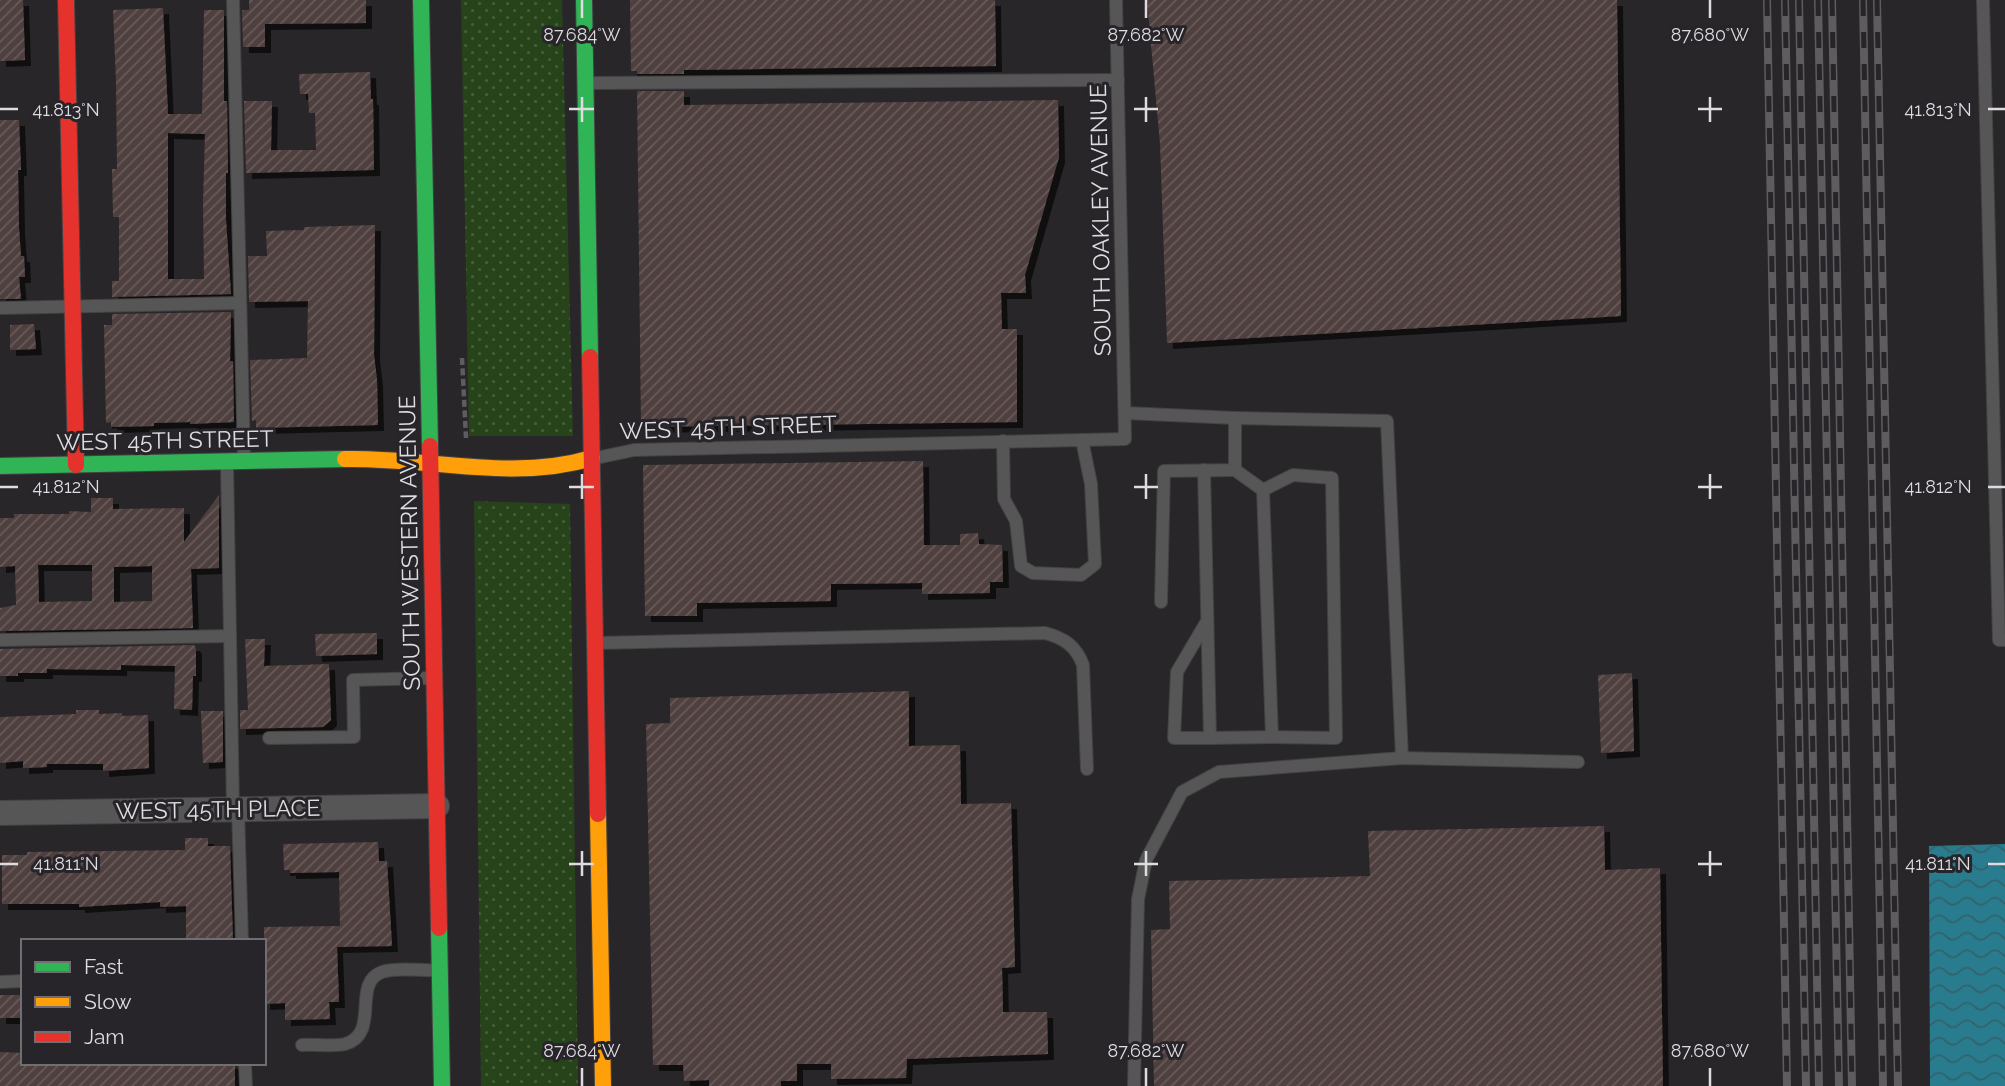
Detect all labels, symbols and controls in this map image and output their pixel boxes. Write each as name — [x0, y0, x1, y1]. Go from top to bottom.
text: 87.684°W — [543, 24, 621, 45]
text: 87.682°W — [1108, 24, 1185, 45]
text: 87.680°W — [1671, 24, 1749, 45]
street label: SOUTH OAKLEY AVENUE — [1084, 84, 1116, 356]
text: 41.813°N — [32, 99, 100, 120]
text: 41.813°N — [1904, 99, 1972, 120]
street label: SOUTH WESTERN AVENUE — [393, 395, 425, 691]
street label: WEST 45TH STREET — [619, 410, 837, 444]
street label: WEST 45TH STREET — [56, 425, 274, 455]
text: 41.812°N — [32, 476, 100, 497]
text: 41.812°N — [1904, 476, 1972, 497]
street label: WEST 45TH PLACE — [115, 794, 321, 824]
text: 41.811°N — [33, 853, 99, 874]
text: 41.811°N — [1905, 853, 1971, 874]
legend — [21, 939, 266, 1065]
text: Fast — [84, 954, 124, 979]
text: Slow — [84, 989, 132, 1014]
text: Jam — [84, 1024, 125, 1049]
text: 87.684°W — [543, 1040, 621, 1061]
text: 87.682°W — [1108, 1040, 1185, 1061]
text: 87.680°W — [1671, 1040, 1749, 1061]

